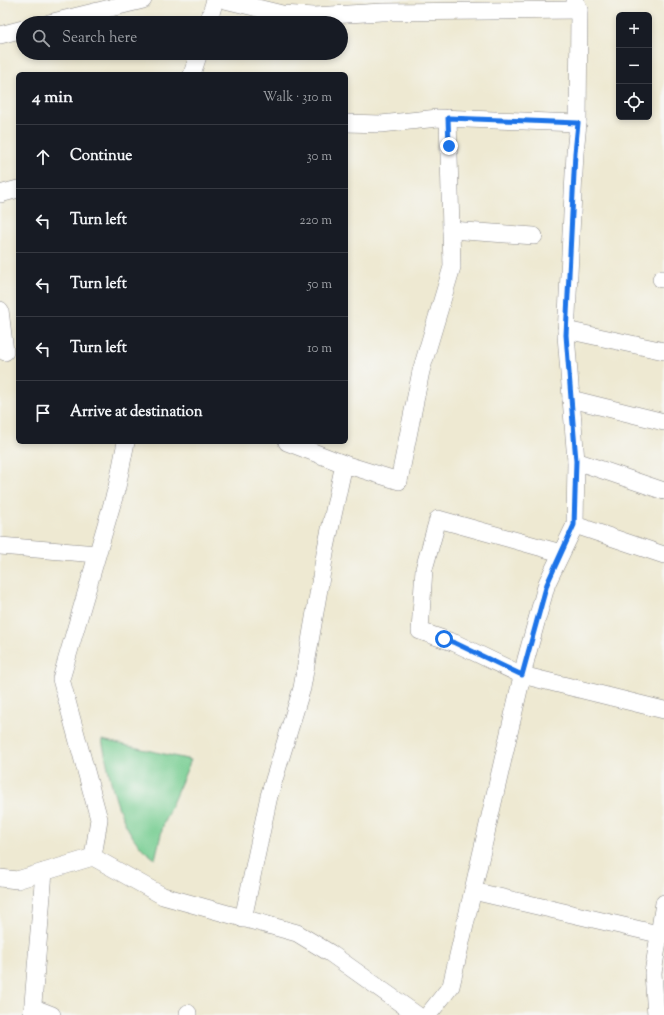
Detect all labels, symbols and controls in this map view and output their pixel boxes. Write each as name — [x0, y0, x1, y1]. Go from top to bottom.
map controls — [616, 12, 652, 120]
button: + — [616, 12, 652, 48]
search box — [16, 16, 348, 60]
icon: search — [30, 27, 52, 49]
text: Search here — [62, 28, 137, 49]
button: − — [616, 48, 652, 84]
button: locate — [616, 84, 652, 120]
text: 4 min — [32, 86, 73, 110]
text: Walk · 310 m — [263, 89, 332, 107]
route end — [440, 137, 458, 155]
icon: ahead — [32, 146, 54, 168]
text: Continue — [70, 146, 132, 167]
text: 30 m — [306, 148, 332, 166]
icon: left — [32, 210, 54, 232]
text: Turn left — [70, 210, 127, 231]
text: 220 m — [299, 212, 332, 230]
icon: left — [32, 274, 54, 296]
text: Turn left — [70, 274, 127, 295]
text: 50 m — [307, 276, 332, 294]
icon: left — [32, 338, 54, 360]
text: Turn left — [70, 338, 127, 359]
text: 10 m — [307, 340, 332, 358]
icon: arrive — [32, 402, 54, 424]
text: Arrive at destination — [70, 402, 203, 423]
route start — [435, 630, 453, 648]

